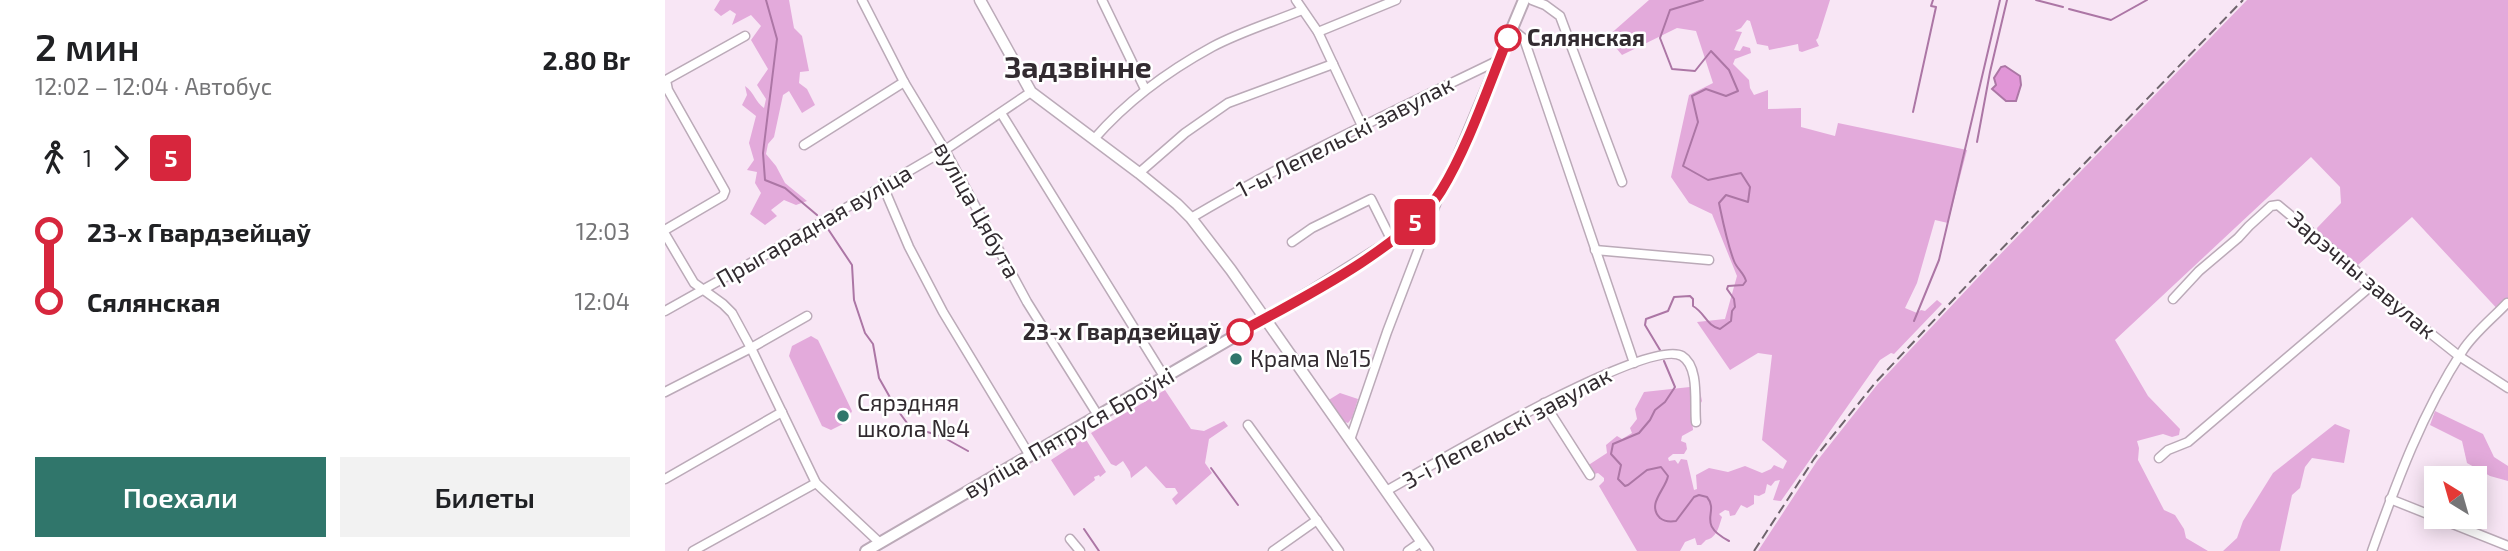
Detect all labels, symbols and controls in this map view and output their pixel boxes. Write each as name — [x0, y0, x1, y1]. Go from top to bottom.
text: 2 мин — [35, 23, 140, 69]
place label: Сялянская — [1527, 23, 1645, 51]
marker: Сялянская — [1495, 25, 1521, 51]
text: 2.80 Br — [543, 44, 630, 75]
district label: Задзвінне — [1004, 48, 1152, 84]
street label: 1-ы Лепельскі завулак — [1231, 69, 1458, 204]
text: 12:02 – 12:04 · Автобус — [35, 72, 272, 100]
street label: вуліца Цябута — [928, 136, 1027, 283]
icon: walk — [35, 139, 73, 177]
icon: forward — [102, 139, 140, 177]
text: 5 — [164, 143, 177, 172]
text: 1 — [83, 144, 92, 172]
street label: Прыгарадная вуліца — [711, 158, 917, 293]
line badge: 5 — [1392, 199, 1438, 245]
street label: Зарэчны завулак — [2283, 204, 2442, 345]
text: 5 — [1408, 207, 1422, 236]
text: 23-х Гвардзейцаў — [87, 216, 311, 247]
text: 12:03 — [576, 217, 630, 245]
text: Сялянская — [87, 286, 220, 317]
text: 12:04 — [574, 287, 630, 315]
place label: 23-х Гвардзейцаў — [1023, 317, 1221, 345]
marker: 23-х Гвардзейцаў — [1227, 319, 1253, 345]
place label: Крама №15 — [1250, 344, 1371, 372]
marker: Крама №15 — [1228, 351, 1244, 367]
street label: вуліца Пятруся Броўкі — [958, 360, 1179, 505]
street label: 3-і Лепельскі завулак — [1397, 360, 1616, 495]
place label: Сярэдняя школа №4 — [857, 388, 970, 442]
marker: Сярэдняя школа №4 — [835, 408, 851, 424]
button: Поехали — [35, 457, 326, 537]
button: Билеты — [340, 457, 630, 537]
north arrow — [2424, 466, 2487, 528]
map controls — [2424, 466, 2487, 529]

